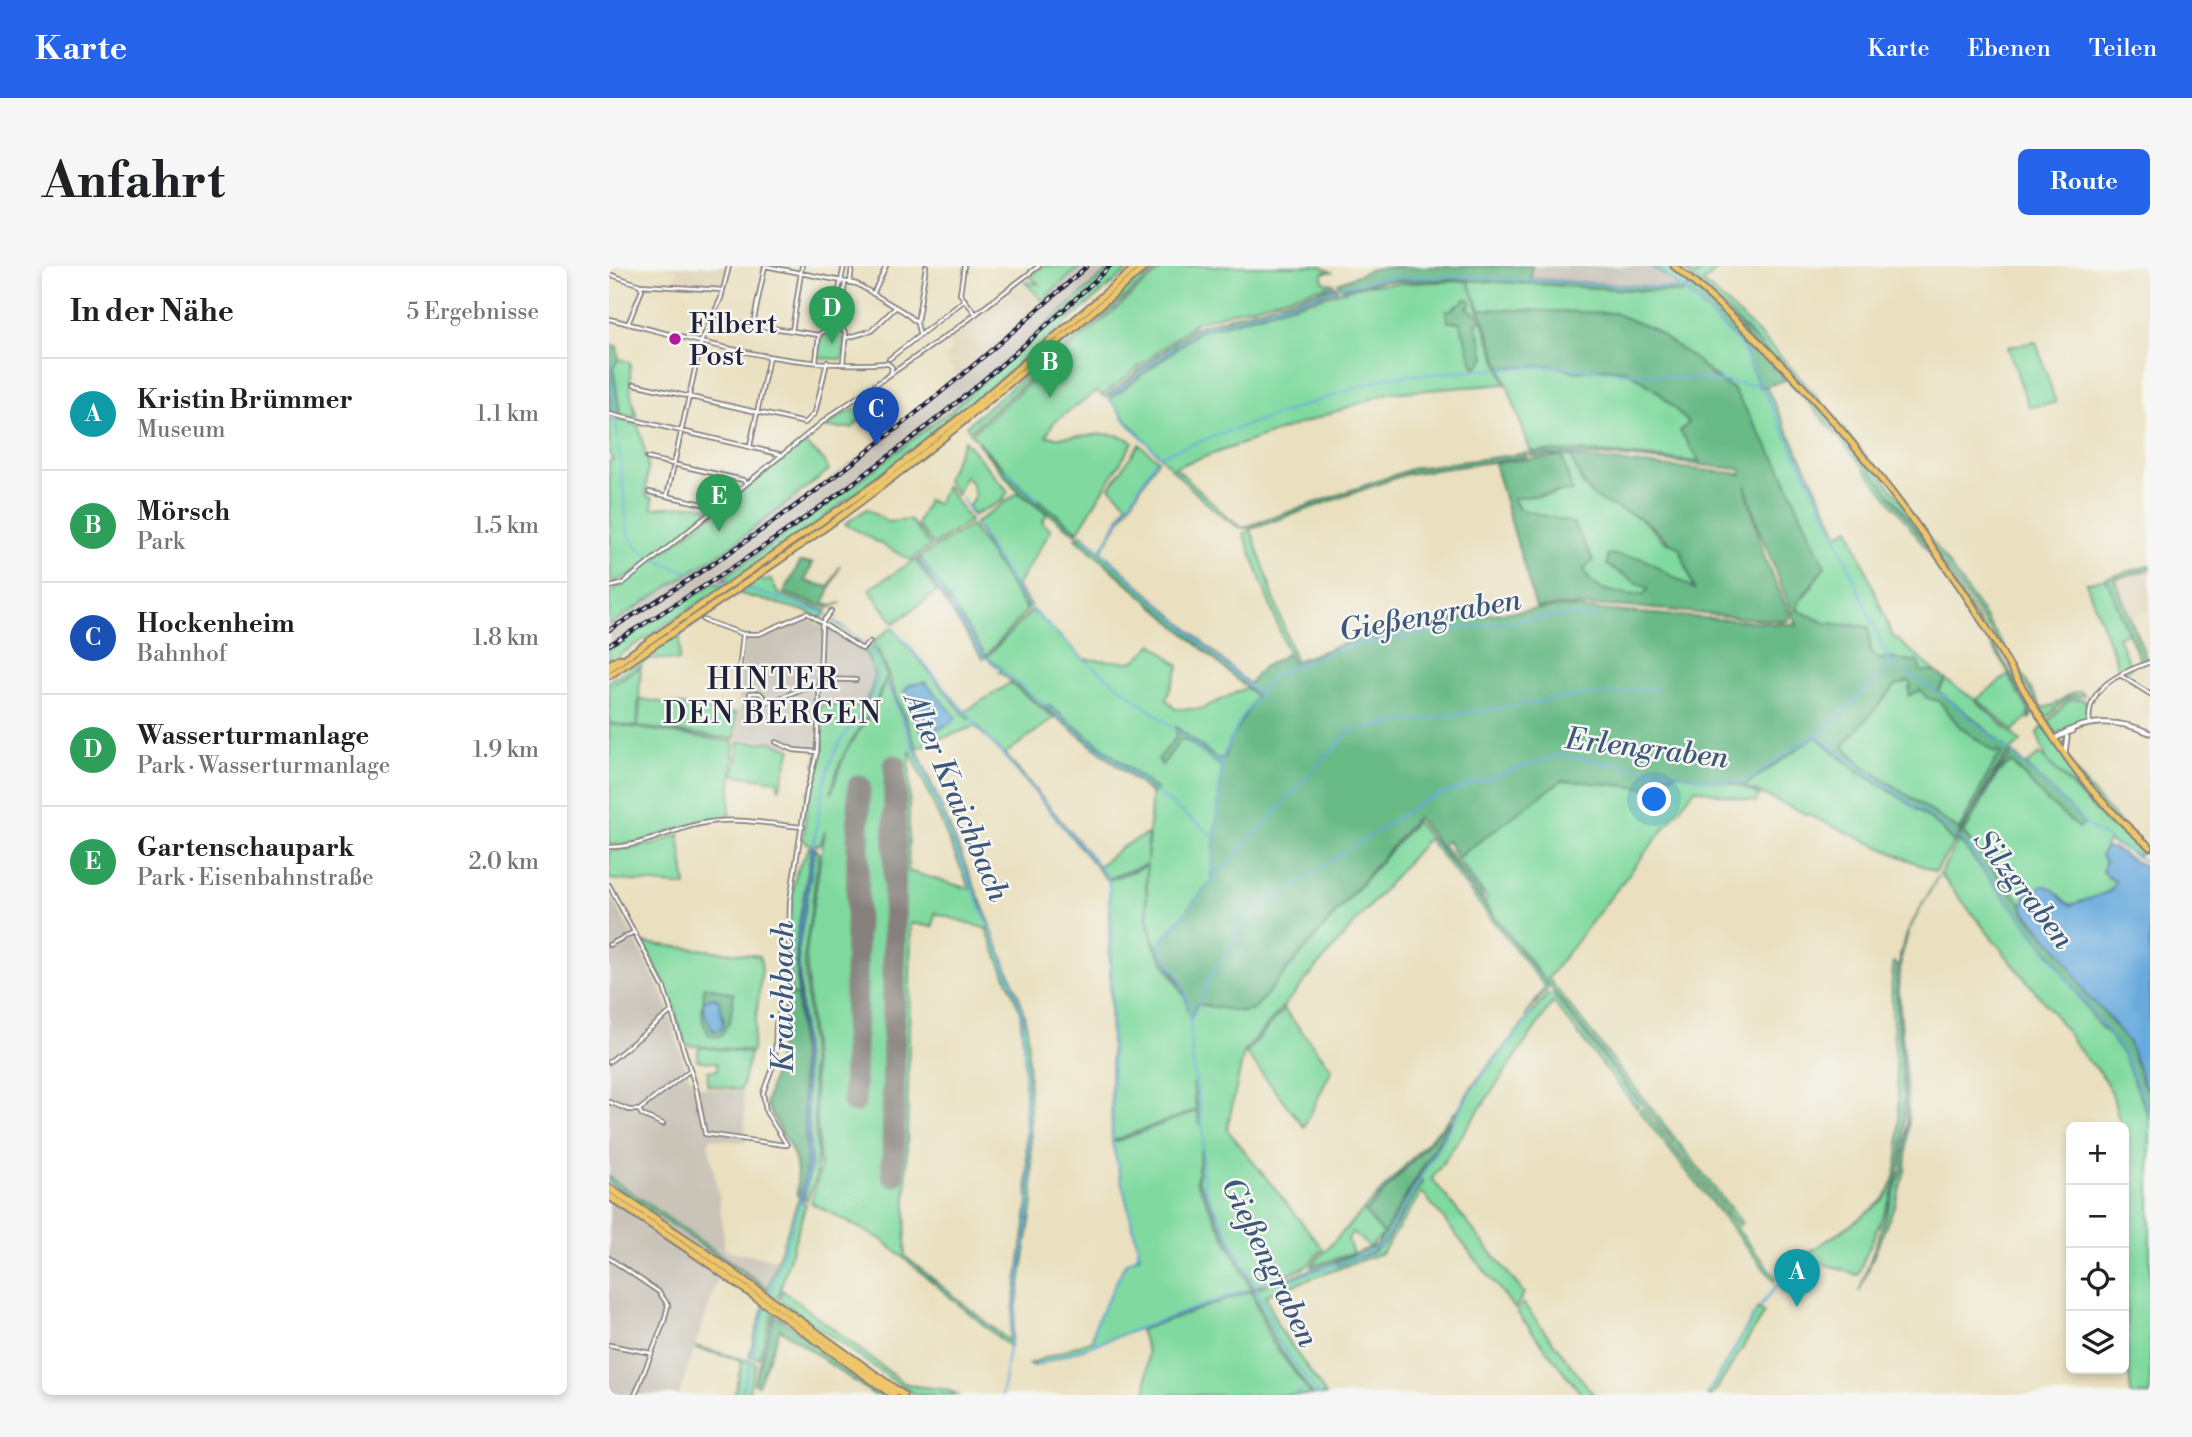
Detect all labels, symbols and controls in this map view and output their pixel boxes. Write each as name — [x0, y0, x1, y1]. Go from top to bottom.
text: Karte — [35, 29, 127, 70]
text: Karte — [1868, 34, 1930, 64]
text: Ebenen — [1968, 34, 2051, 64]
text: Teilen — [2089, 34, 2157, 64]
button: Route — [2018, 149, 2150, 215]
text: Anfahrt — [42, 152, 225, 213]
pin: D — [809, 286, 855, 344]
text: In der Nähe — [70, 293, 234, 331]
text: 5 Ergebnisse — [407, 298, 539, 326]
place label: Filbert Post — [689, 307, 778, 374]
marker: Filbert Post — [667, 331, 683, 347]
pin: B — [1027, 340, 1073, 398]
text: Kristin Brümmer — [137, 384, 353, 416]
pin: C — [853, 387, 899, 445]
text: A — [85, 400, 101, 428]
text: 1.1 km — [476, 400, 539, 428]
text: Museum — [137, 416, 225, 444]
pin: E — [696, 474, 742, 532]
text: Mörsch — [137, 496, 230, 528]
text: B — [84, 512, 102, 540]
text: 1.5 km — [474, 512, 539, 540]
text: Park — [137, 528, 185, 556]
water label: Gießengraben — [1336, 581, 1524, 651]
text: Hockenheim — [137, 608, 295, 640]
text: C — [85, 624, 101, 652]
text: 1.8 km — [473, 624, 539, 652]
text: Bahnhof — [137, 640, 227, 668]
district label: HINTER DEN BERGEN — [663, 661, 883, 733]
water label: Alter Kraichbach — [894, 685, 1017, 908]
text: Wasserturmanlage — [137, 720, 369, 752]
water label: Erlengraben — [1562, 720, 1730, 778]
text: D — [84, 736, 102, 764]
text: 1.9 km — [473, 736, 539, 764]
text: Park · Wasserturmanlage — [137, 752, 390, 780]
your location — [1637, 782, 1671, 816]
water label: Silzgraben — [1965, 822, 2082, 957]
text: Gartenschaupark — [137, 832, 354, 864]
text: E — [85, 848, 101, 876]
text: 2.0 km — [469, 848, 539, 876]
text: Park · Eisenbahnstraße — [137, 864, 374, 892]
water label: Kraichbach — [765, 920, 803, 1073]
map controls — [2066, 1122, 2129, 1374]
button: + — [2066, 1122, 2129, 1185]
water label: Gießengraben — [1212, 1171, 1327, 1354]
button: − — [2066, 1185, 2129, 1248]
button: locate — [2066, 1248, 2129, 1311]
pin: A — [1774, 1249, 1820, 1307]
button: layers — [2066, 1311, 2129, 1374]

